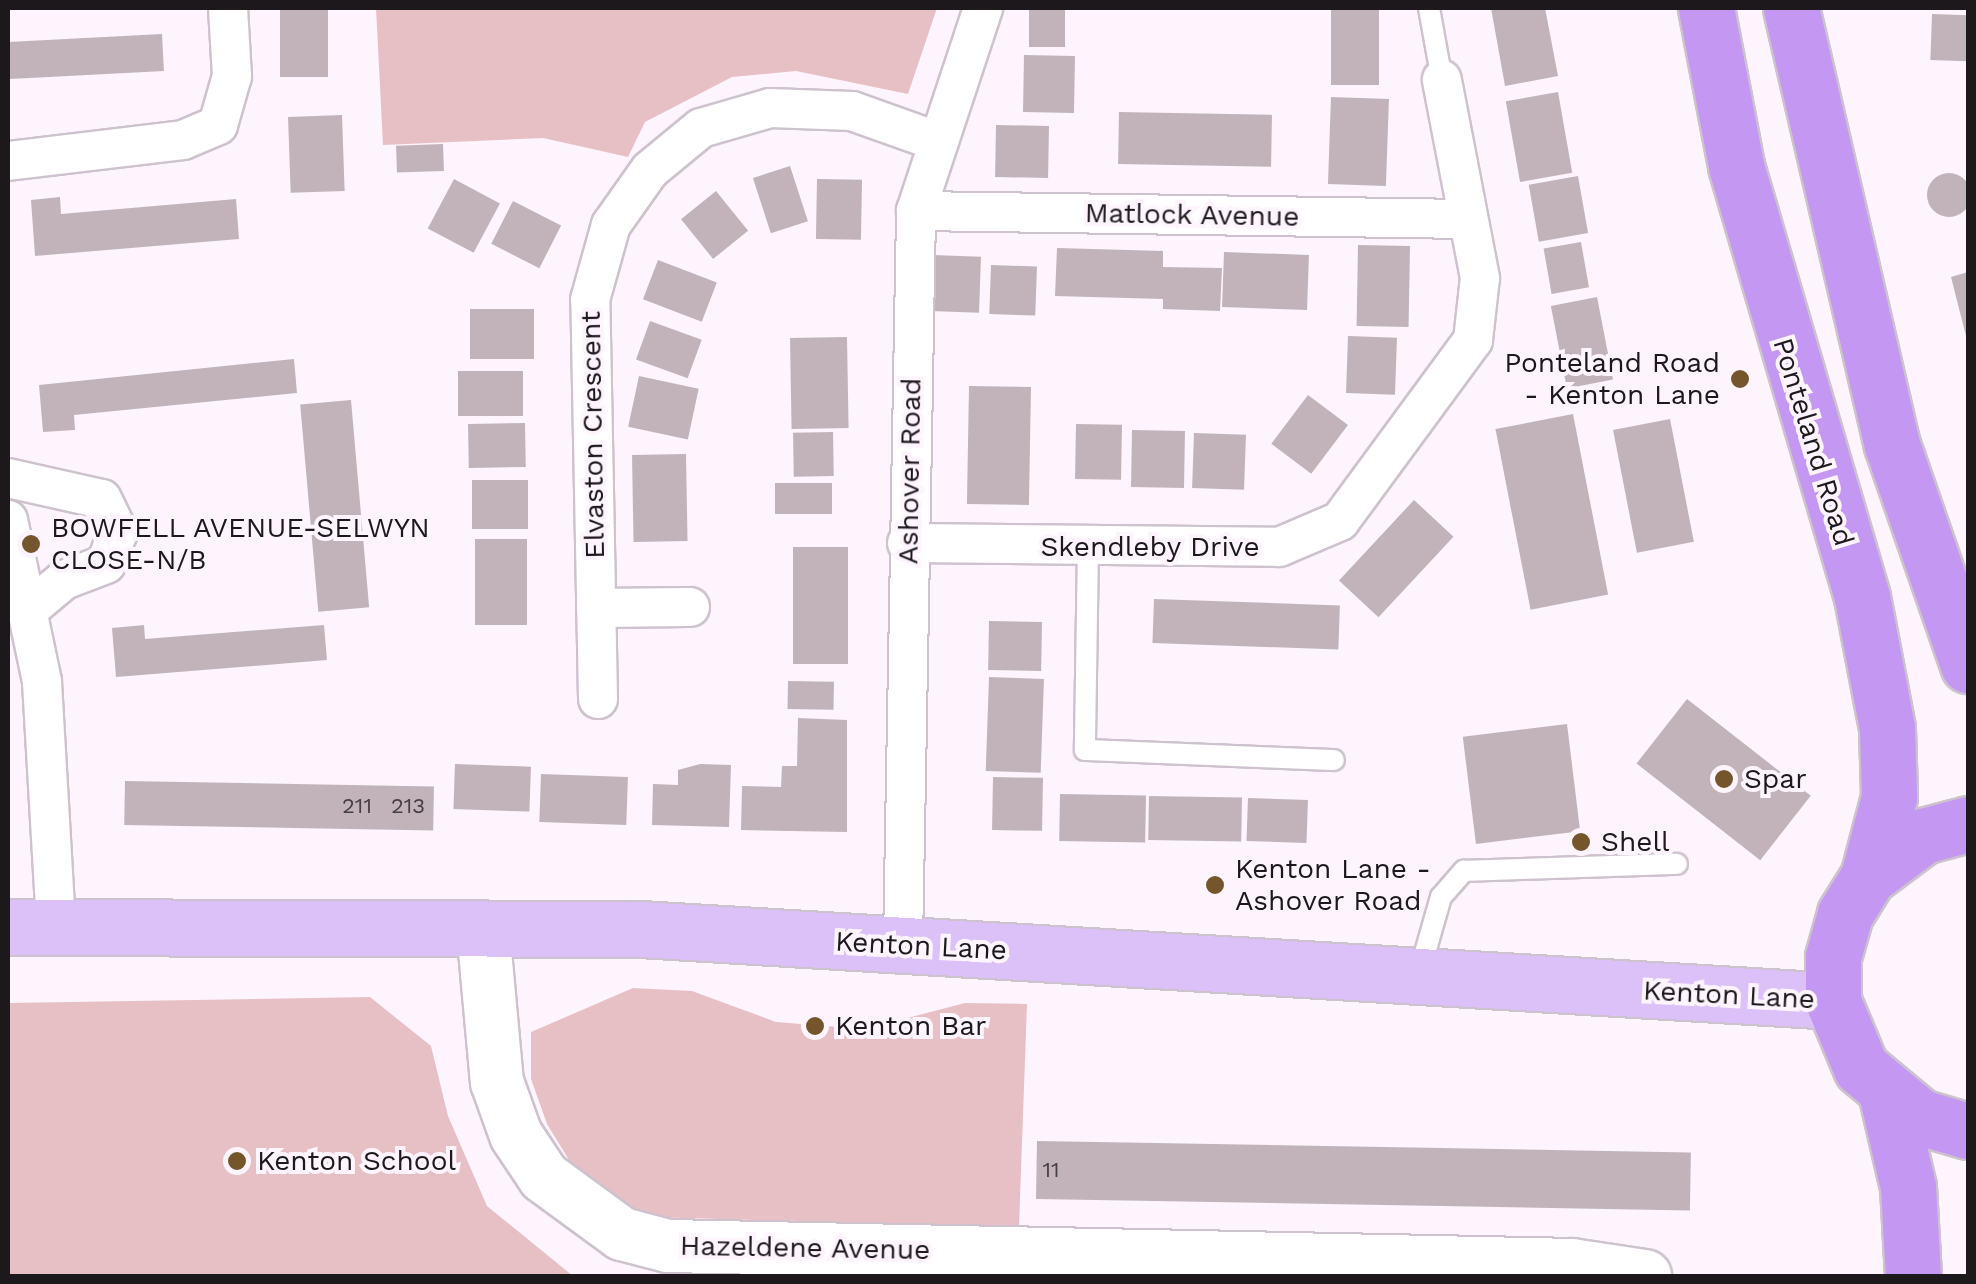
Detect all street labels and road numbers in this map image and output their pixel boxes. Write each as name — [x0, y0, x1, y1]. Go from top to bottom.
street label: Matlock Avenue — [1084, 196, 1300, 234]
street label: Elvaston Crescent — [574, 311, 612, 559]
street label: Ponteland Road — [1765, 334, 1861, 550]
street label: Ashover Road — [892, 377, 928, 565]
street label: Skendleby Drive — [1040, 530, 1260, 564]
street label: Kenton Lane — [834, 925, 1008, 967]
street label: Kenton Lane — [1642, 974, 1816, 1016]
street label: Hazeldene Avenue — [679, 1229, 931, 1267]

